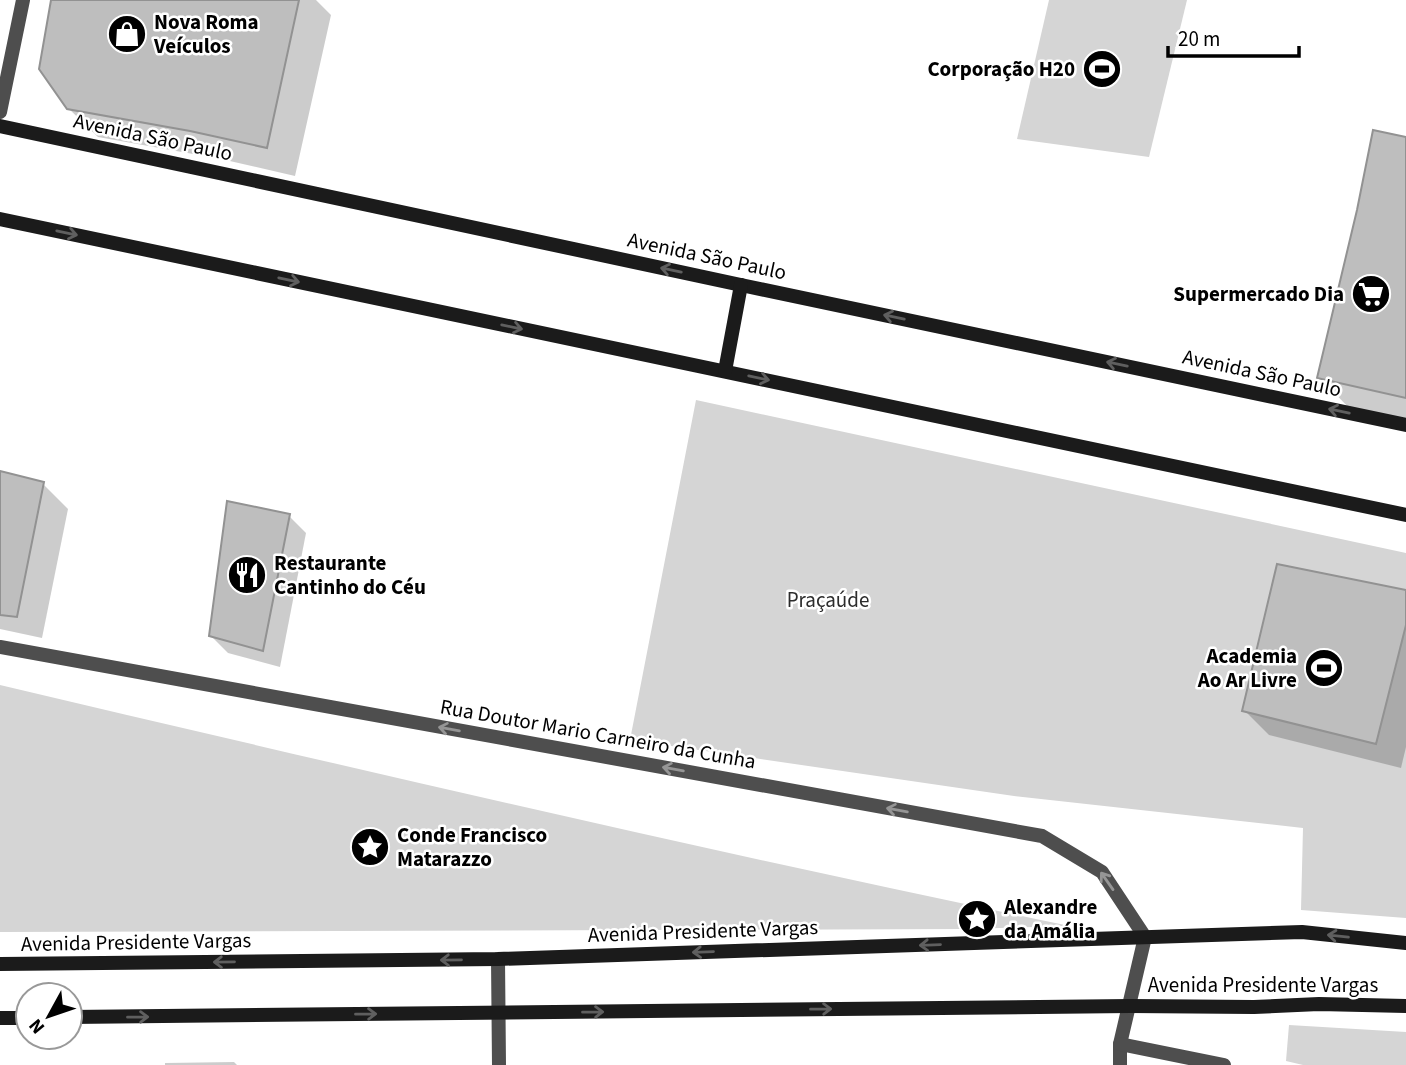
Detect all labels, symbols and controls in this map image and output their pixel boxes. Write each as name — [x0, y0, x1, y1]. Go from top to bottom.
place label: Nova Roma Veículos — [153, 7, 259, 61]
shop icon: Nova Roma Veículos — [106, 13, 148, 55]
scale bar — [1168, 14, 1299, 58]
text: 20 m — [1178, 24, 1220, 54]
sports icon: Corporação H20 — [1081, 48, 1123, 90]
place label: Corporação H20 — [927, 54, 1075, 84]
street label: Avenida São Paulo — [71, 106, 235, 168]
street label: Avenida São Paulo — [625, 225, 789, 287]
one-way arrow — [55, 226, 78, 240]
one-way arrow — [660, 262, 683, 276]
one-way arrow — [277, 273, 300, 287]
supermarket icon: Supermercado Dia — [1350, 273, 1392, 315]
place label: Supermercado Dia — [1173, 279, 1344, 309]
one-way arrow — [883, 309, 906, 323]
one-way arrow — [500, 320, 523, 334]
street label: Avenida São Paulo — [1180, 342, 1344, 404]
one-way arrow — [1106, 356, 1129, 370]
one-way arrow — [747, 372, 770, 386]
one-way arrow — [1328, 403, 1351, 417]
place label: Restaurante Cantinho do Céu — [274, 548, 426, 602]
restaurant icon: Restaurante Cantinho do Céu — [226, 554, 268, 596]
park label: Praçaúde — [787, 585, 869, 615]
place label: Academia Ao Ar Livre — [1197, 641, 1297, 695]
sports icon: Academia Ao Ar Livre — [1303, 647, 1345, 689]
street label: Rua Doutor Mario Carneiro da Cunha — [438, 691, 758, 777]
one-way arrow — [439, 721, 461, 735]
one-way arrow — [662, 762, 685, 775]
one-way arrow — [886, 802, 909, 816]
place label: Conde Francisco Matarazzo — [397, 820, 547, 874]
place icon: Conde Francisco Matarazzo — [349, 826, 391, 868]
one-way arrow — [1100, 872, 1114, 891]
place label: Alexandre da Amália — [1003, 892, 1097, 946]
place icon: Alexandre da Amália — [956, 898, 998, 940]
street label: Avenida Presidente Vargas — [587, 912, 819, 950]
street label: Avenida Presidente Vargas — [21, 925, 252, 959]
one-way arrow — [1327, 929, 1350, 942]
one-way arrow — [919, 938, 942, 951]
one-way arrow — [692, 946, 715, 959]
one-way arrow — [440, 953, 463, 967]
one-way arrow — [212, 955, 235, 969]
street label: Avenida Presidente Vargas — [1148, 970, 1378, 1000]
north arrow — [14, 981, 84, 1051]
one-way arrow — [809, 1003, 832, 1016]
one-way arrow — [581, 1005, 604, 1019]
one-way arrow — [354, 1007, 377, 1021]
one-way arrow — [126, 1010, 149, 1024]
text: N — [23, 1012, 52, 1039]

